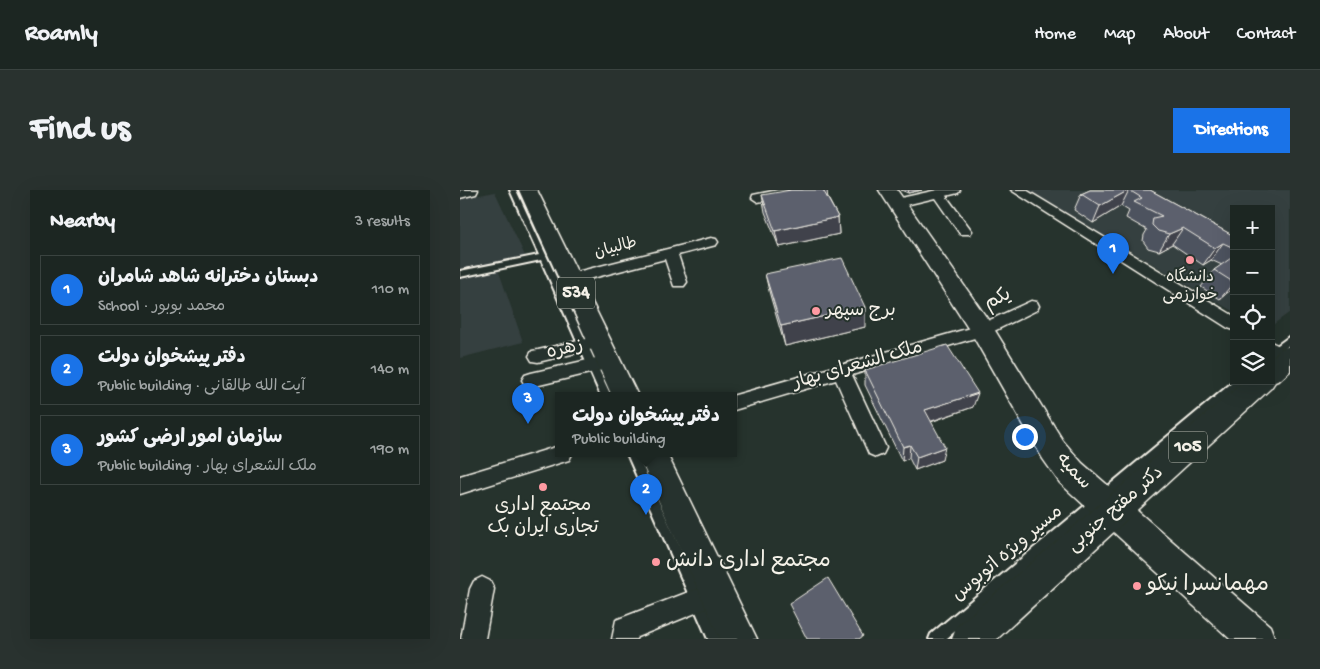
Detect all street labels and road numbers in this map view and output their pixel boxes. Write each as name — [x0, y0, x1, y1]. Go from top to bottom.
street label: طالبیان — [593, 234, 639, 264]
road number: 534 — [557, 278, 595, 309]
street label: یکم — [981, 284, 1015, 316]
street label: زهره — [544, 335, 586, 365]
street label: ملک الشعرای بهار — [789, 336, 926, 396]
road number: 105 — [1169, 432, 1207, 462]
street label: سمیه — [1050, 449, 1096, 495]
street label: دکتر مفتح جنوبی — [1063, 462, 1169, 558]
street label: مسیر ویژه اتوبوس — [948, 501, 1068, 607]

